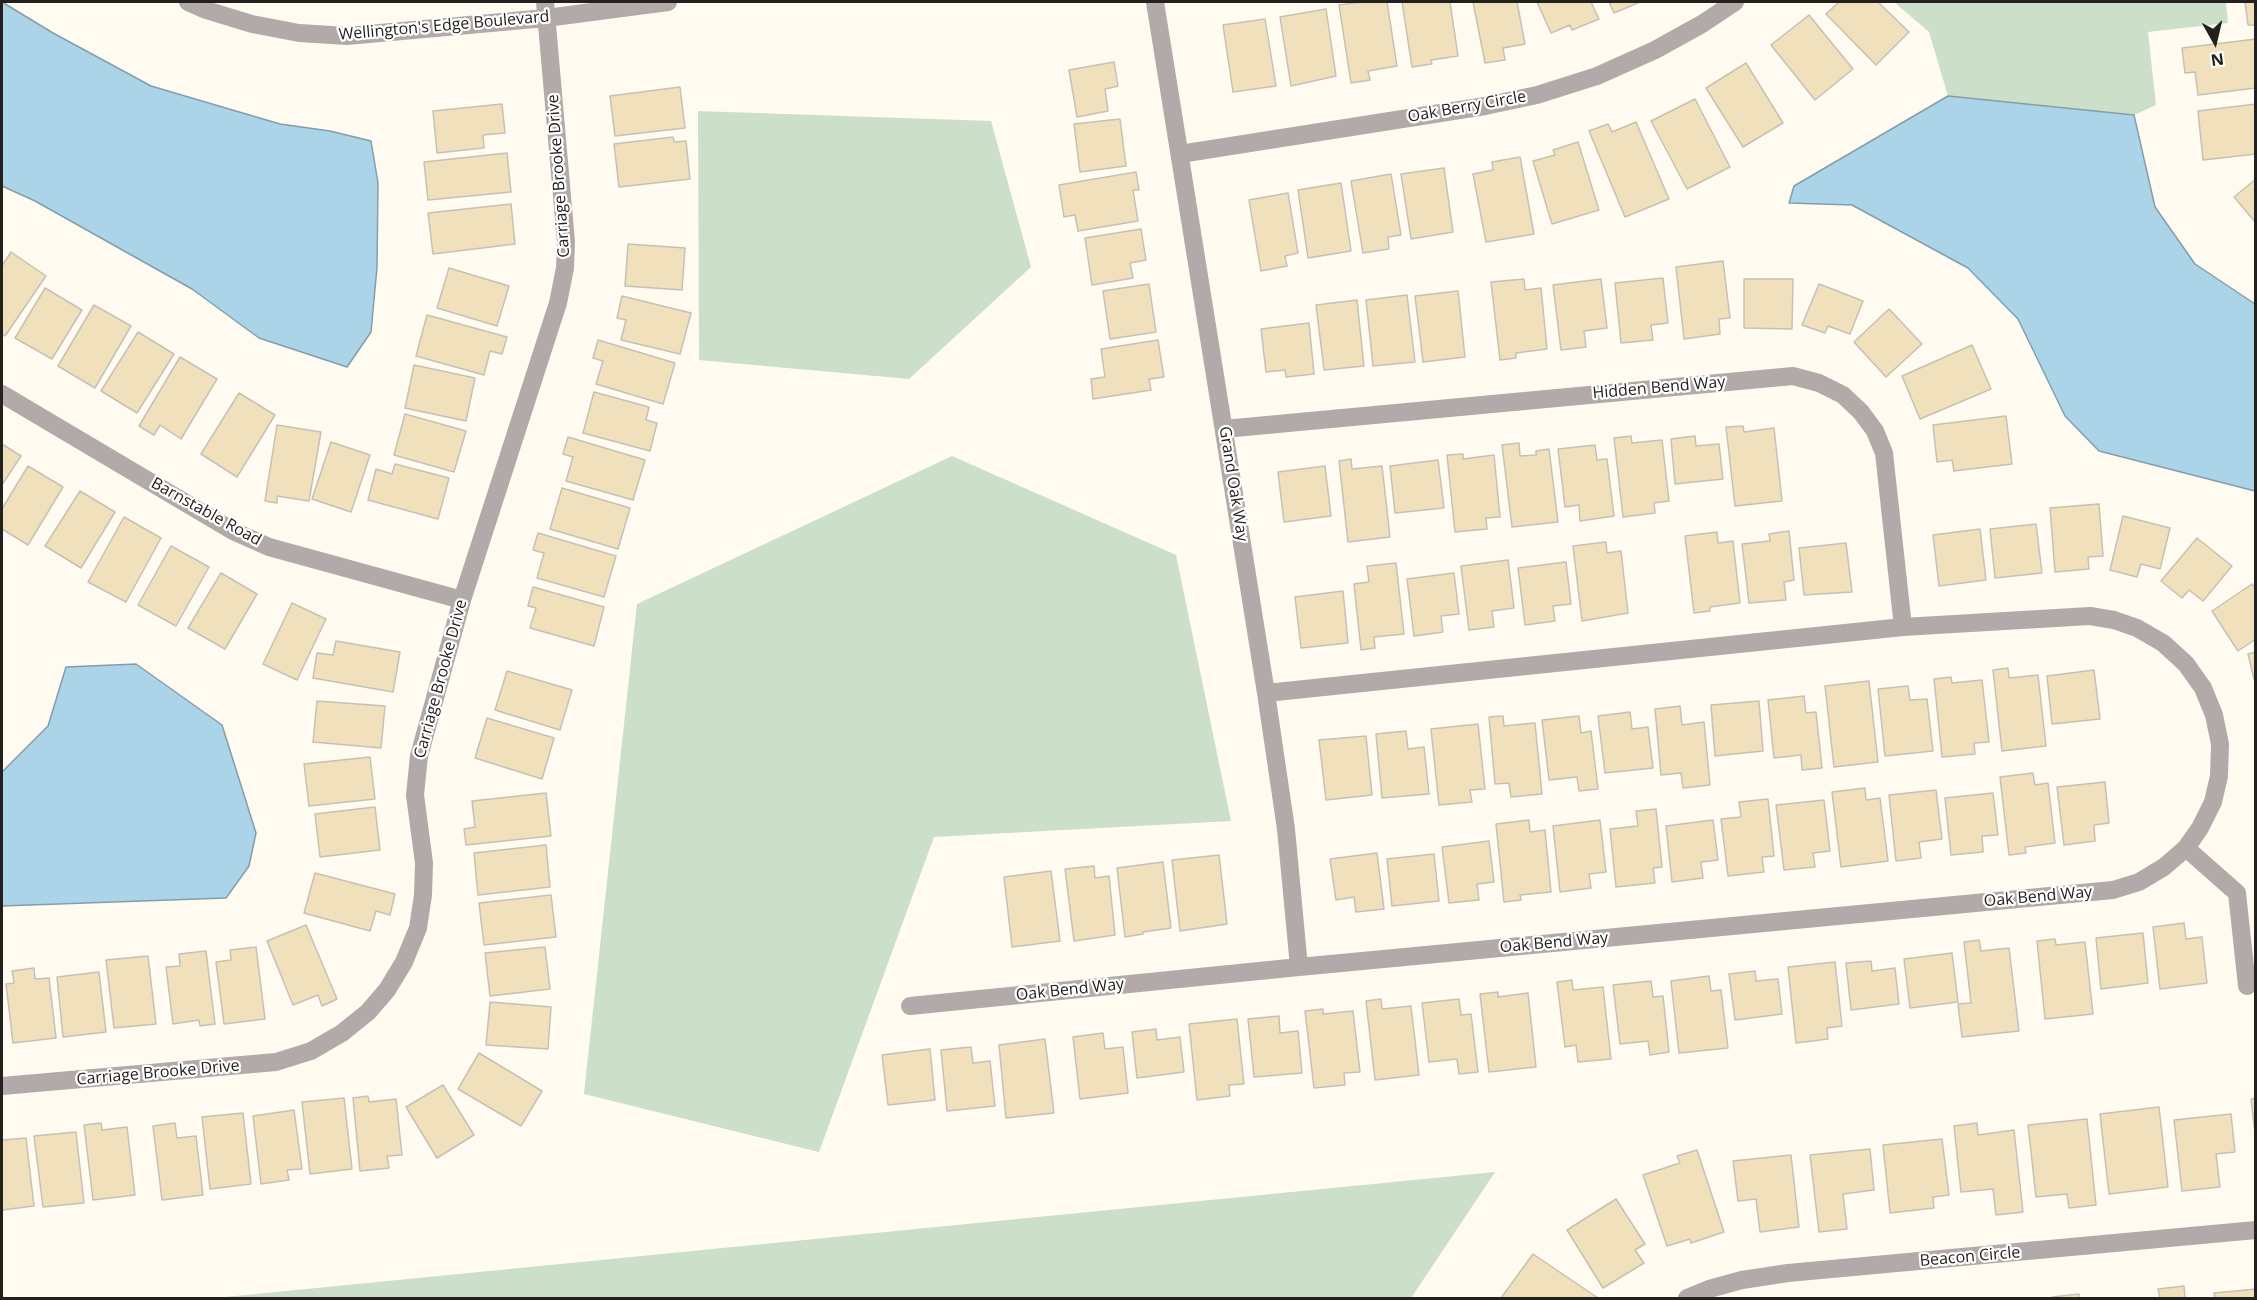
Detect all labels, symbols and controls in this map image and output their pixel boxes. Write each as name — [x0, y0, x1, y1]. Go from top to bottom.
street label: Wellington's Edge Boulevard — [338, 7, 550, 45]
north arrow — [2185, 12, 2245, 72]
text: N — [2210, 48, 2225, 72]
street label: Oak Berry Circle — [1406, 87, 1528, 127]
street label: Carriage Brooke Drive — [544, 94, 574, 258]
street label: Hidden Bend Way — [1592, 373, 1726, 403]
street label: Grand Oak Way — [1214, 425, 1252, 543]
street label: Barnstable Road — [148, 474, 264, 550]
street label: Carriage Brooke Drive — [411, 597, 471, 761]
street label: Oak Bend Way — [1983, 883, 2093, 911]
street label: Oak Bend Way — [1499, 929, 1609, 957]
street label: Oak Bend Way — [1015, 975, 1125, 1005]
street label: Carriage Brooke Drive — [76, 1056, 240, 1090]
street label: Beacon Circle — [1919, 1243, 2021, 1271]

